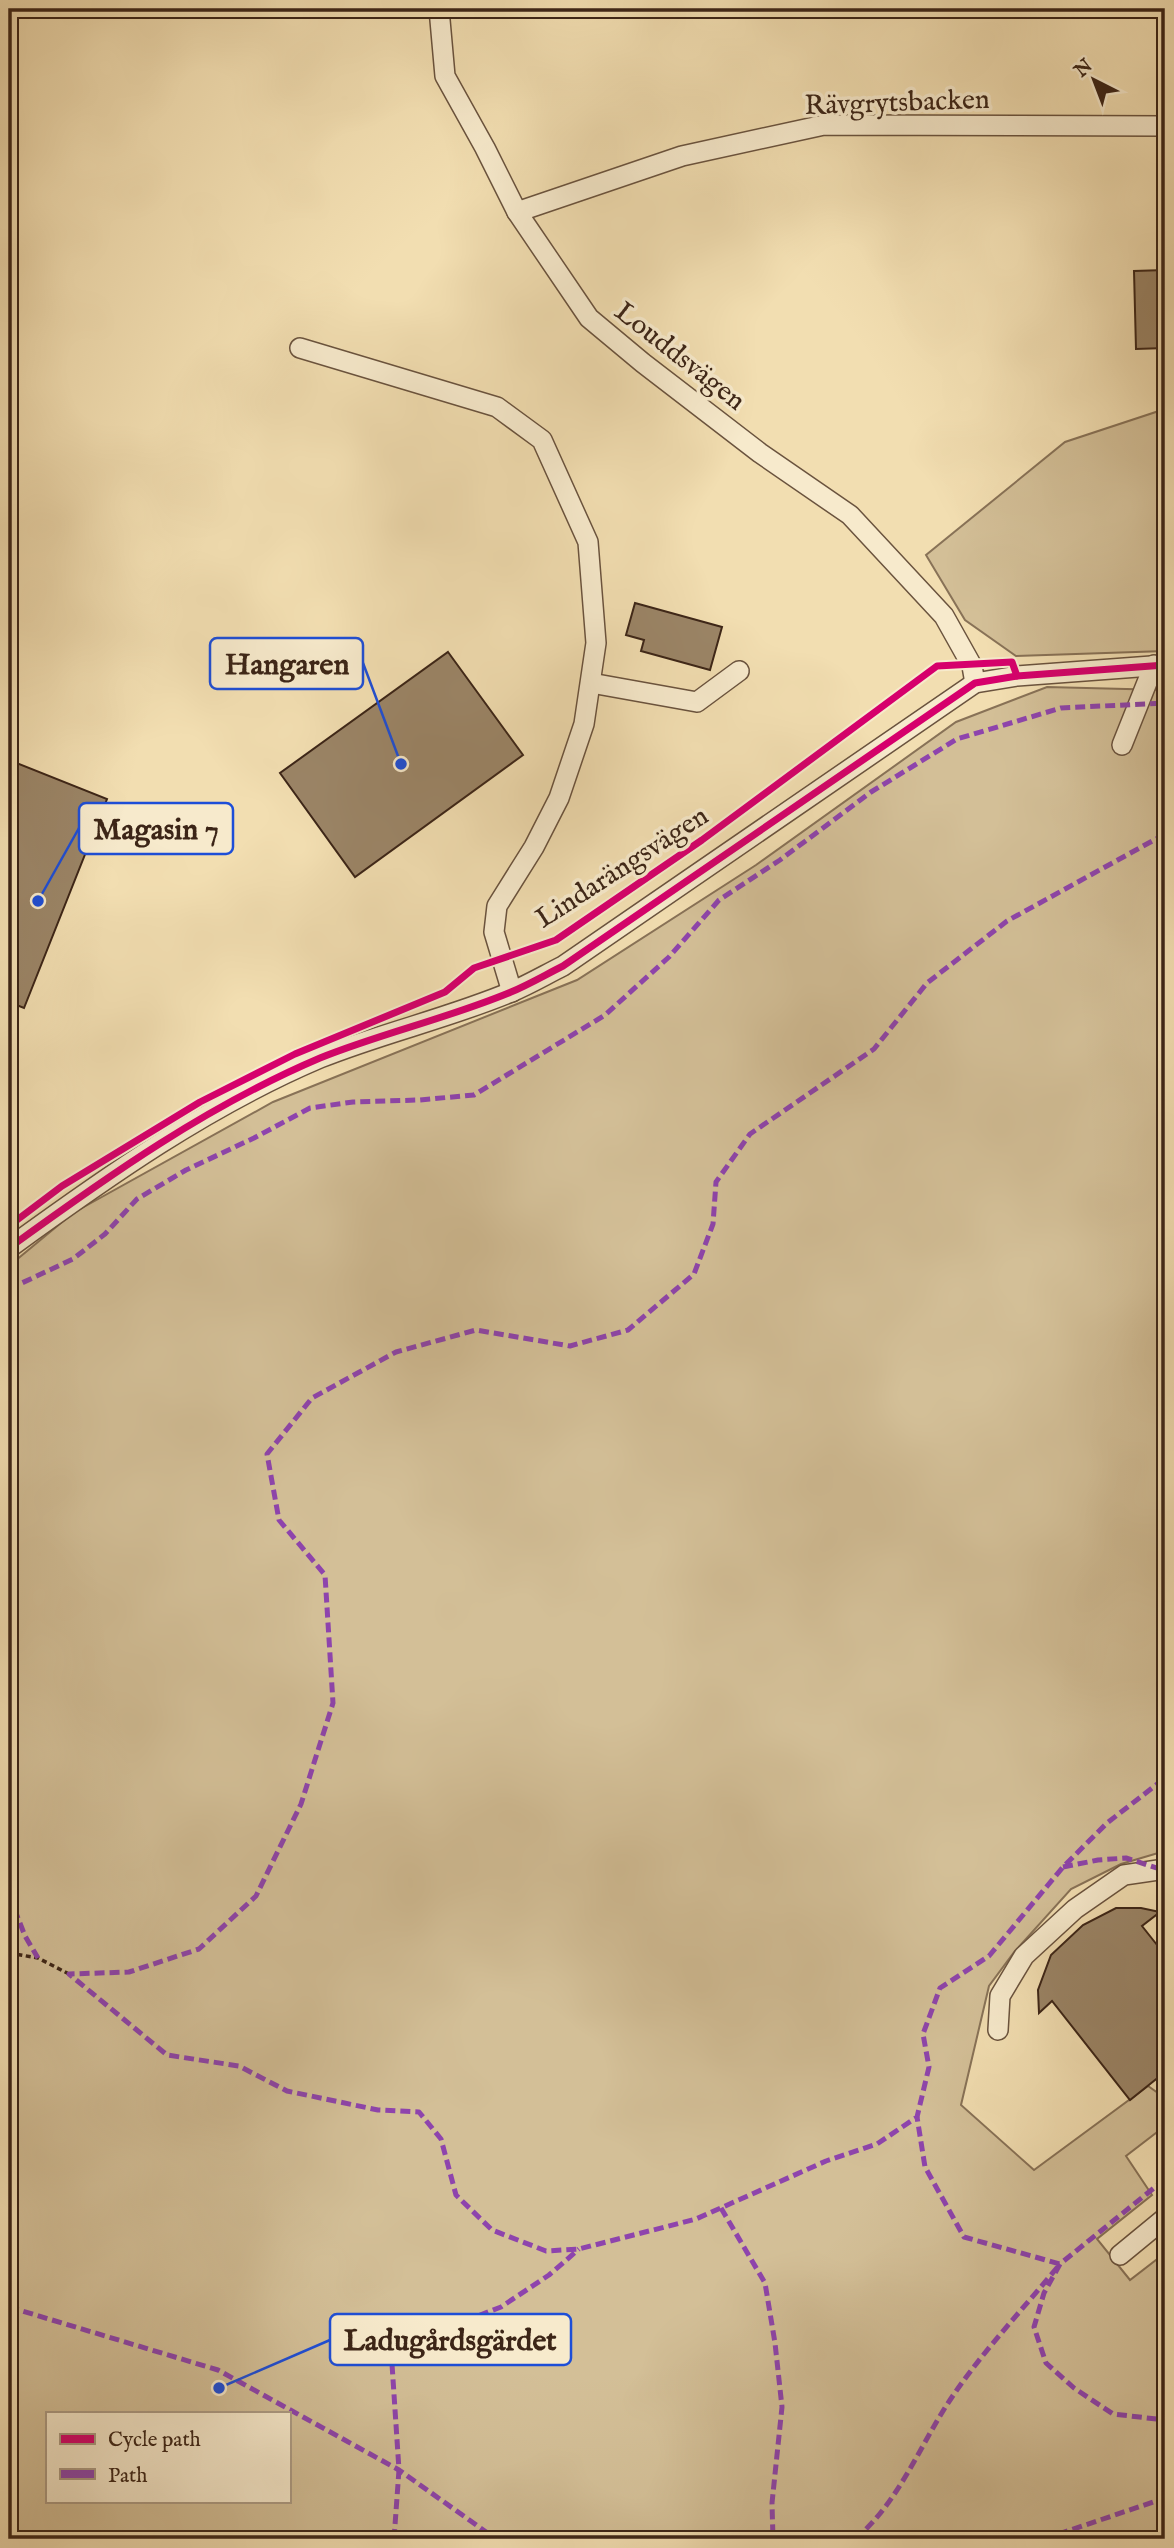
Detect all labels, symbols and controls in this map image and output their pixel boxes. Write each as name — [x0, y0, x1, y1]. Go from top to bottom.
north arrow — [1058, 46, 1128, 116]
text: N — [1069, 54, 1099, 84]
street label: Rävgrytsbacken — [804, 83, 990, 124]
street label: Louddsvägen — [607, 295, 752, 419]
callout: Hangaren — [210, 638, 363, 689]
text: Hangaren — [225, 647, 349, 685]
street label: Lindarängsvägen — [529, 799, 715, 937]
callout: Magasin 7 — [79, 803, 233, 854]
text: Magasin 7 — [93, 812, 219, 850]
callout: Ladugårdsgärdet — [330, 2314, 571, 2365]
text: Ladugårdsgärdet — [344, 2323, 557, 2361]
legend — [46, 2412, 290, 2502]
text: Cycle path — [108, 2427, 201, 2454]
text: Path — [108, 2463, 147, 2490]

